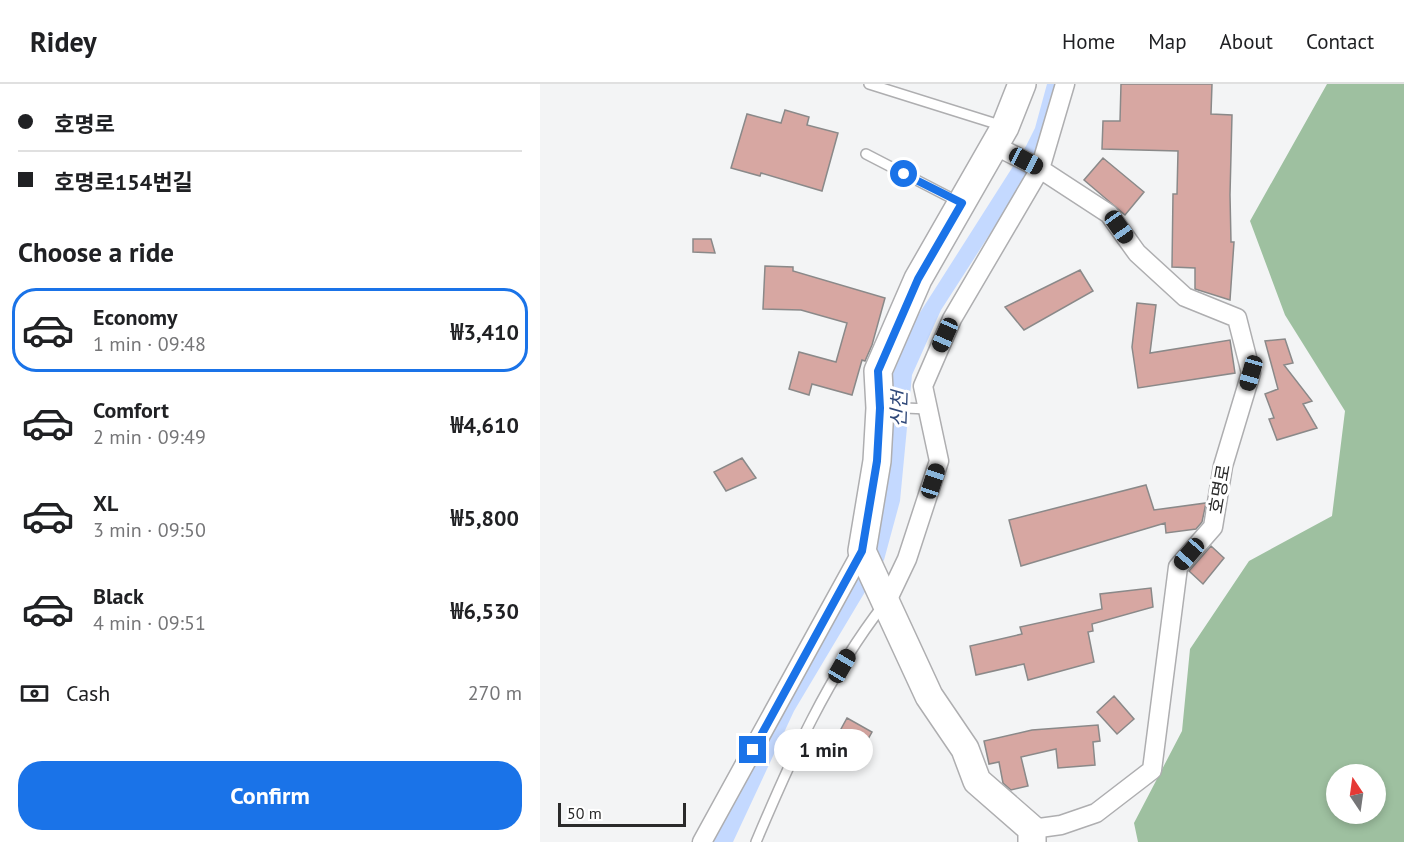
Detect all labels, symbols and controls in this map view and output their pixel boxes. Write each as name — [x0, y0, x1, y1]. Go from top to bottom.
text: Ridey — [30, 23, 97, 60]
text: Home — [1062, 28, 1115, 55]
text: Map — [1148, 28, 1187, 55]
text: About — [1220, 28, 1273, 55]
text: Contact — [1306, 28, 1374, 55]
text: 호명로 — [54, 110, 115, 138]
car — [1006, 145, 1046, 177]
route start — [890, 160, 917, 187]
text: 호명로154번길 — [54, 168, 193, 196]
car — [1101, 207, 1137, 247]
text: Choose a ride — [18, 235, 174, 269]
icon: car — [21, 303, 75, 357]
text: Economy — [93, 303, 177, 331]
car — [929, 315, 961, 355]
text: ₩3,410 — [451, 318, 519, 346]
text: 1 min · 09:48 — [93, 331, 206, 357]
car — [1237, 353, 1265, 393]
water label: 신천 — [885, 388, 913, 428]
icon: car — [21, 396, 75, 450]
text: Comfort — [93, 396, 169, 424]
text: ₩4,610 — [451, 411, 519, 439]
text: 2 min · 09:49 — [93, 424, 206, 450]
car — [919, 461, 947, 501]
street label: 호명로 — [1204, 462, 1235, 515]
icon: car — [21, 489, 75, 543]
text: XL — [93, 489, 118, 517]
text: ₩5,800 — [451, 504, 519, 532]
text: 3 min · 09:50 — [93, 517, 206, 543]
car — [1170, 535, 1208, 573]
icon: car — [21, 582, 75, 636]
text: Black — [93, 582, 144, 610]
text: ₩6,530 — [451, 597, 519, 625]
text: 4 min · 09:51 — [93, 610, 206, 636]
car — [825, 646, 859, 686]
icon: cash — [18, 677, 51, 710]
text: Cash — [66, 679, 110, 707]
text: 270 m — [468, 680, 522, 706]
callout: 1 min — [774, 729, 873, 771]
route end — [739, 736, 766, 763]
text: 1 min — [799, 737, 848, 763]
button: Confirm — [18, 761, 522, 830]
north arrow — [1326, 764, 1386, 824]
map controls — [1326, 764, 1386, 824]
scale bar — [558, 800, 686, 828]
text: 50 m — [567, 803, 602, 823]

